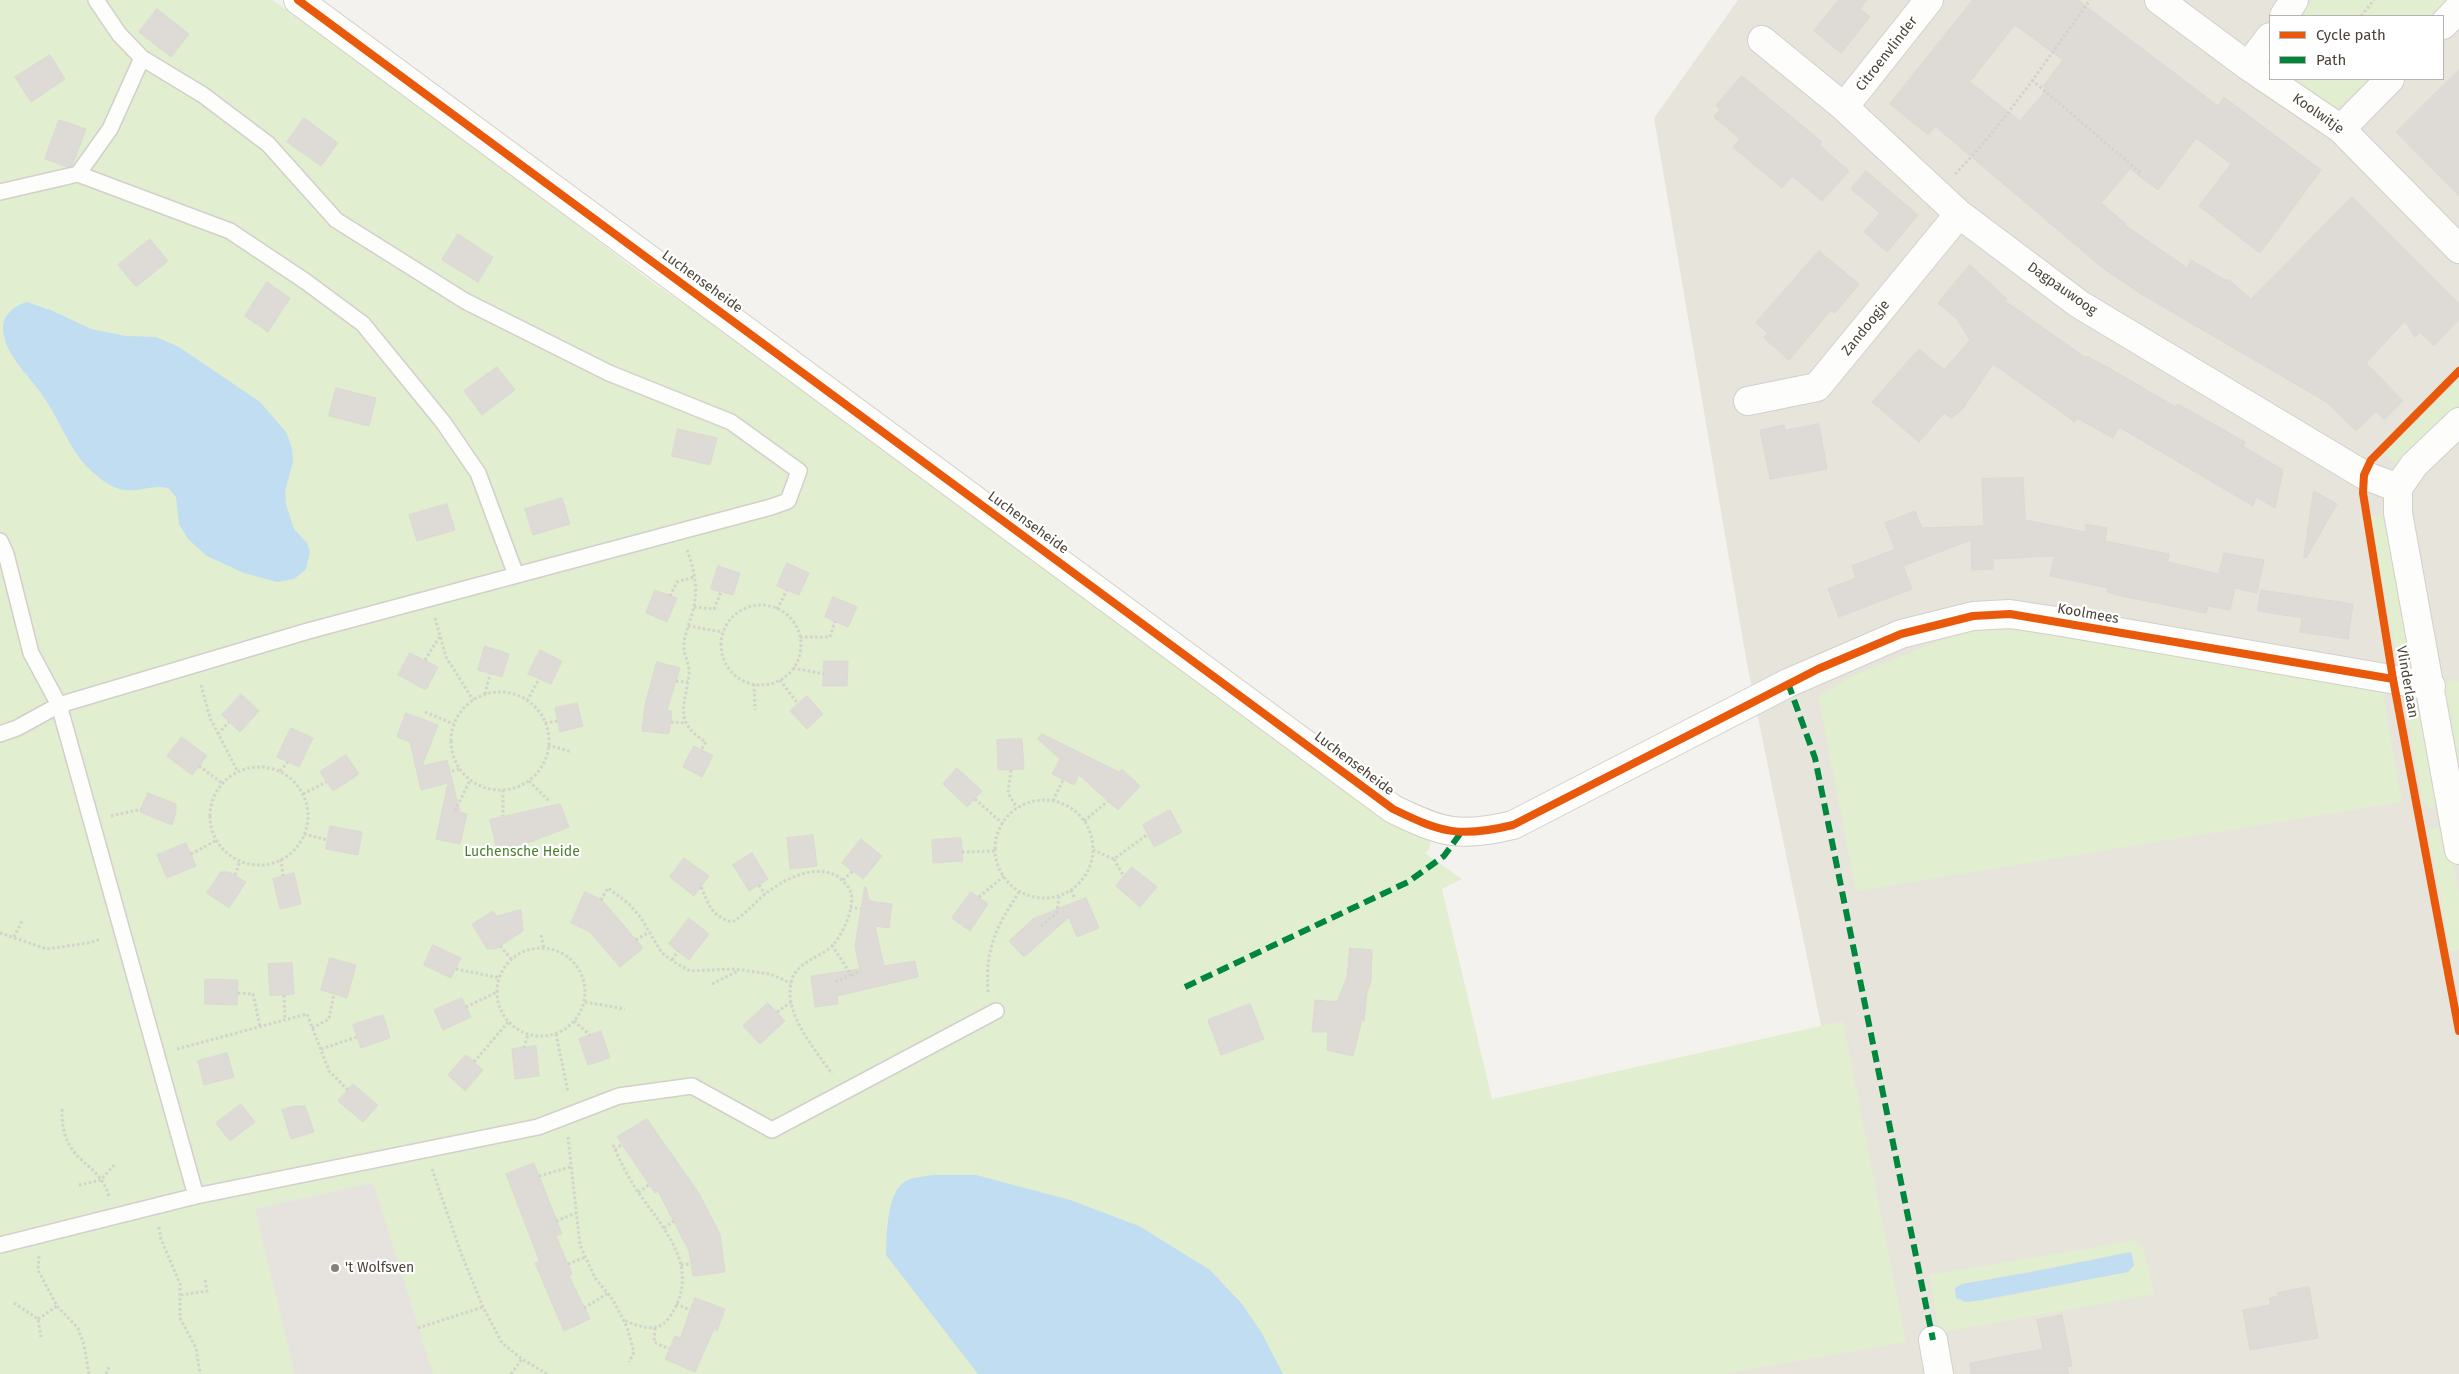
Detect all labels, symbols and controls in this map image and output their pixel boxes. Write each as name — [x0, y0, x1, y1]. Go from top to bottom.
street label: Citroenvlinder — [1853, 13, 1921, 95]
legend — [2269, 15, 2444, 80]
text: Cycle path — [2316, 26, 2386, 44]
text: Path — [2316, 51, 2346, 69]
street label: Koolwitje — [2289, 90, 2347, 138]
street label: Luchenseheide — [658, 247, 746, 317]
street label: Dagpauwoog — [2024, 259, 2100, 319]
street label: Zandoogje — [1839, 297, 1893, 359]
street label: Luchenseheide — [984, 488, 1072, 558]
street label: Koolmees — [2056, 600, 2120, 628]
street label: Vlinderlaan — [2392, 645, 2422, 719]
street label: Luchenseheide — [1311, 729, 1397, 799]
park label: Luchensche Heide — [464, 844, 580, 860]
place label: 't Wolfsven — [345, 1260, 414, 1276]
marker: 't Wolfsven — [329, 1262, 341, 1274]

